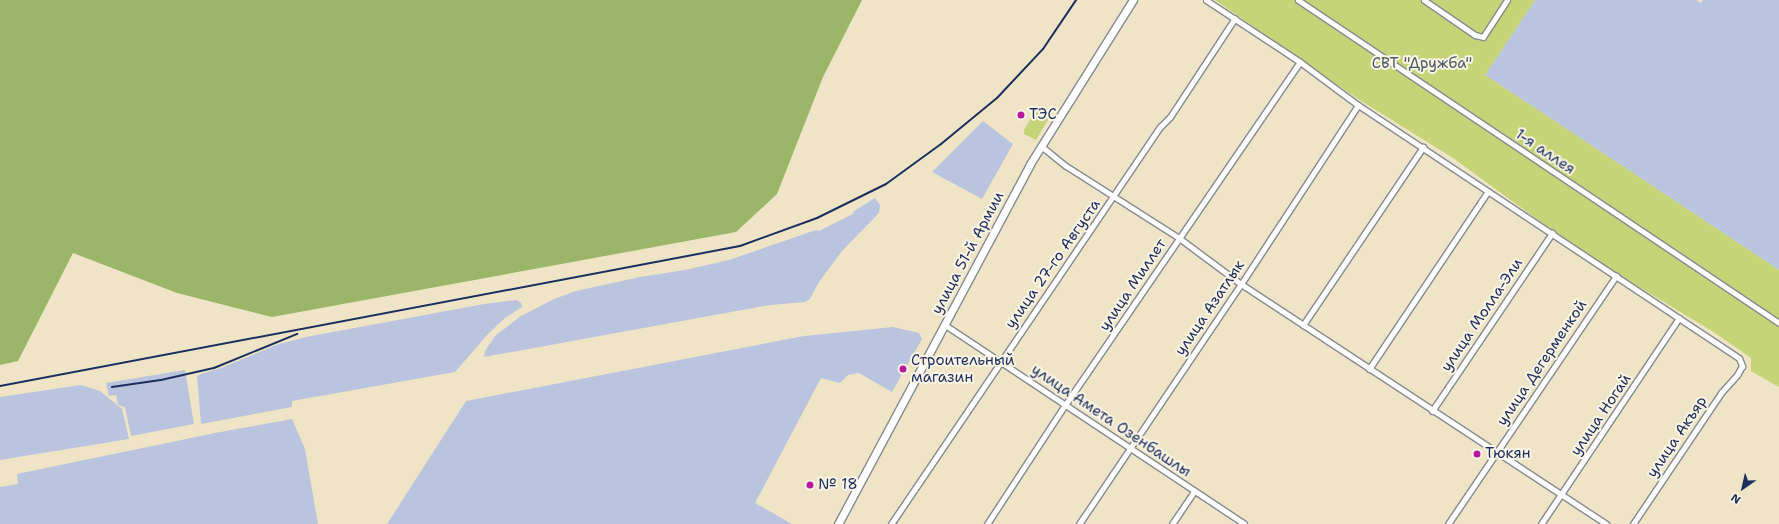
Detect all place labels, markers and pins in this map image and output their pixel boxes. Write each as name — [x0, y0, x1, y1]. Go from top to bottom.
place label: ТЭС — [1029, 106, 1057, 124]
marker: ТЭС — [1016, 110, 1026, 120]
place label: Строительный магазин — [911, 351, 1015, 386]
marker: Строительный магазин — [898, 364, 908, 374]
place label: Тюкян — [1485, 445, 1531, 463]
marker: Тюкян — [1472, 449, 1482, 459]
place label: № 18 — [818, 476, 858, 494]
marker: № 18 — [805, 480, 815, 490]

